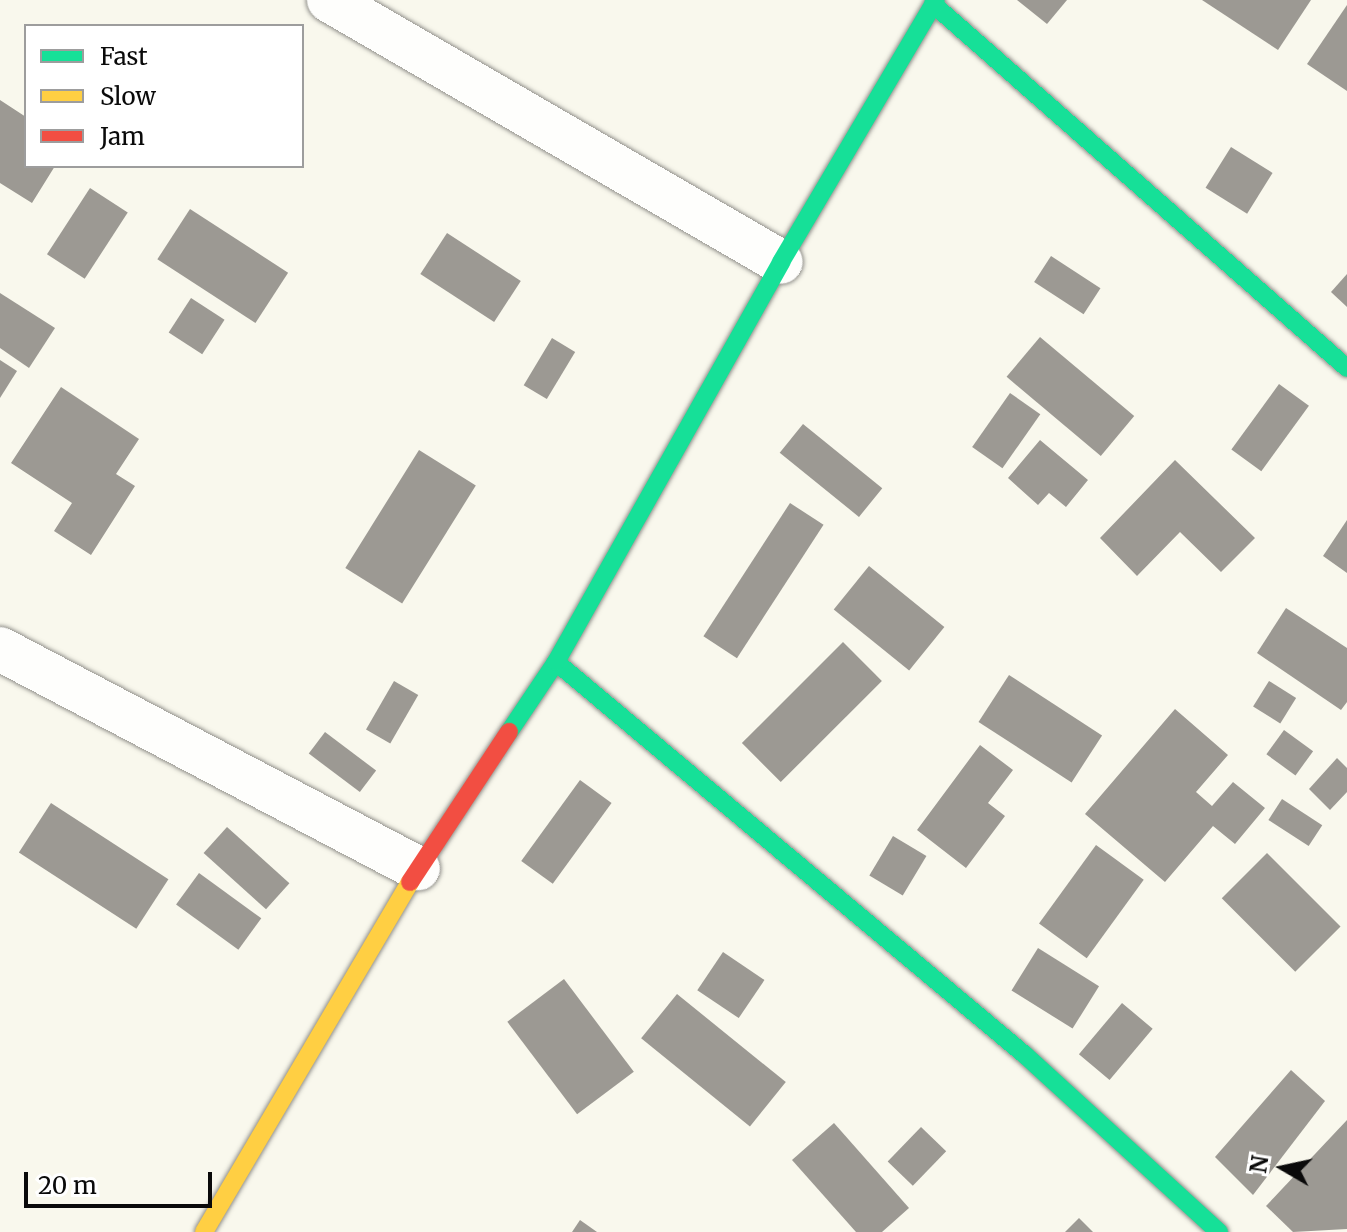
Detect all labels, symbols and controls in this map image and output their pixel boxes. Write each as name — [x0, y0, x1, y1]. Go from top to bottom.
legend — [24, 24, 304, 168]
text: Fast — [100, 41, 148, 72]
text: Slow — [100, 81, 156, 112]
text: Jam — [100, 121, 145, 152]
north arrow — [1243, 1128, 1323, 1208]
text: N — [1244, 1153, 1274, 1175]
scale bar — [28, 1156, 216, 1206]
text: 20 m — [38, 1170, 97, 1201]

